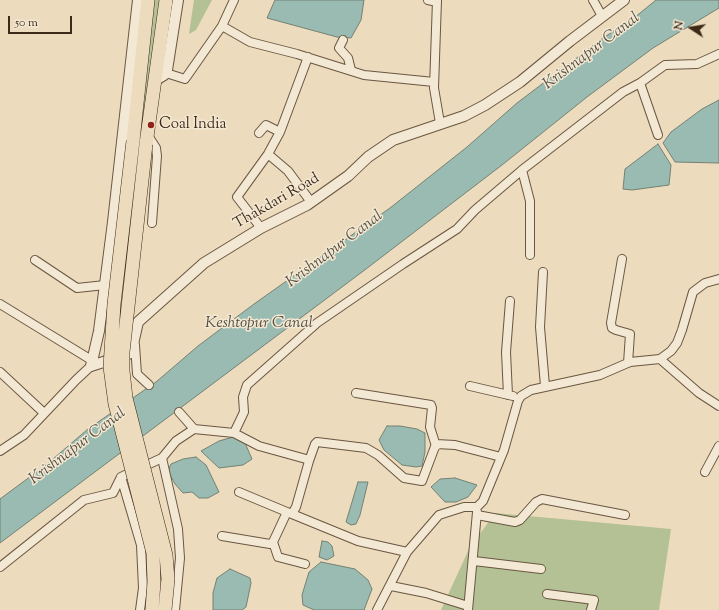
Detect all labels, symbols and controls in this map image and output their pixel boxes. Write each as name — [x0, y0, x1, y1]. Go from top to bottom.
scale bar — [10, 8, 74, 34]
north arrow — [671, 8, 711, 48]
water label: Krishnapur Canal — [540, 9, 644, 95]
text: 50 m — [15, 14, 38, 32]
text: N — [671, 20, 688, 31]
place label: Coal India — [159, 116, 226, 134]
marker: Coal India — [146, 120, 156, 130]
street label: Thakdari Road — [231, 170, 323, 234]
water label: Krishnapur Canal — [283, 207, 387, 293]
water label: Keshtopur Canal — [205, 314, 313, 334]
water label: Krishnapur Canal — [26, 404, 130, 490]

